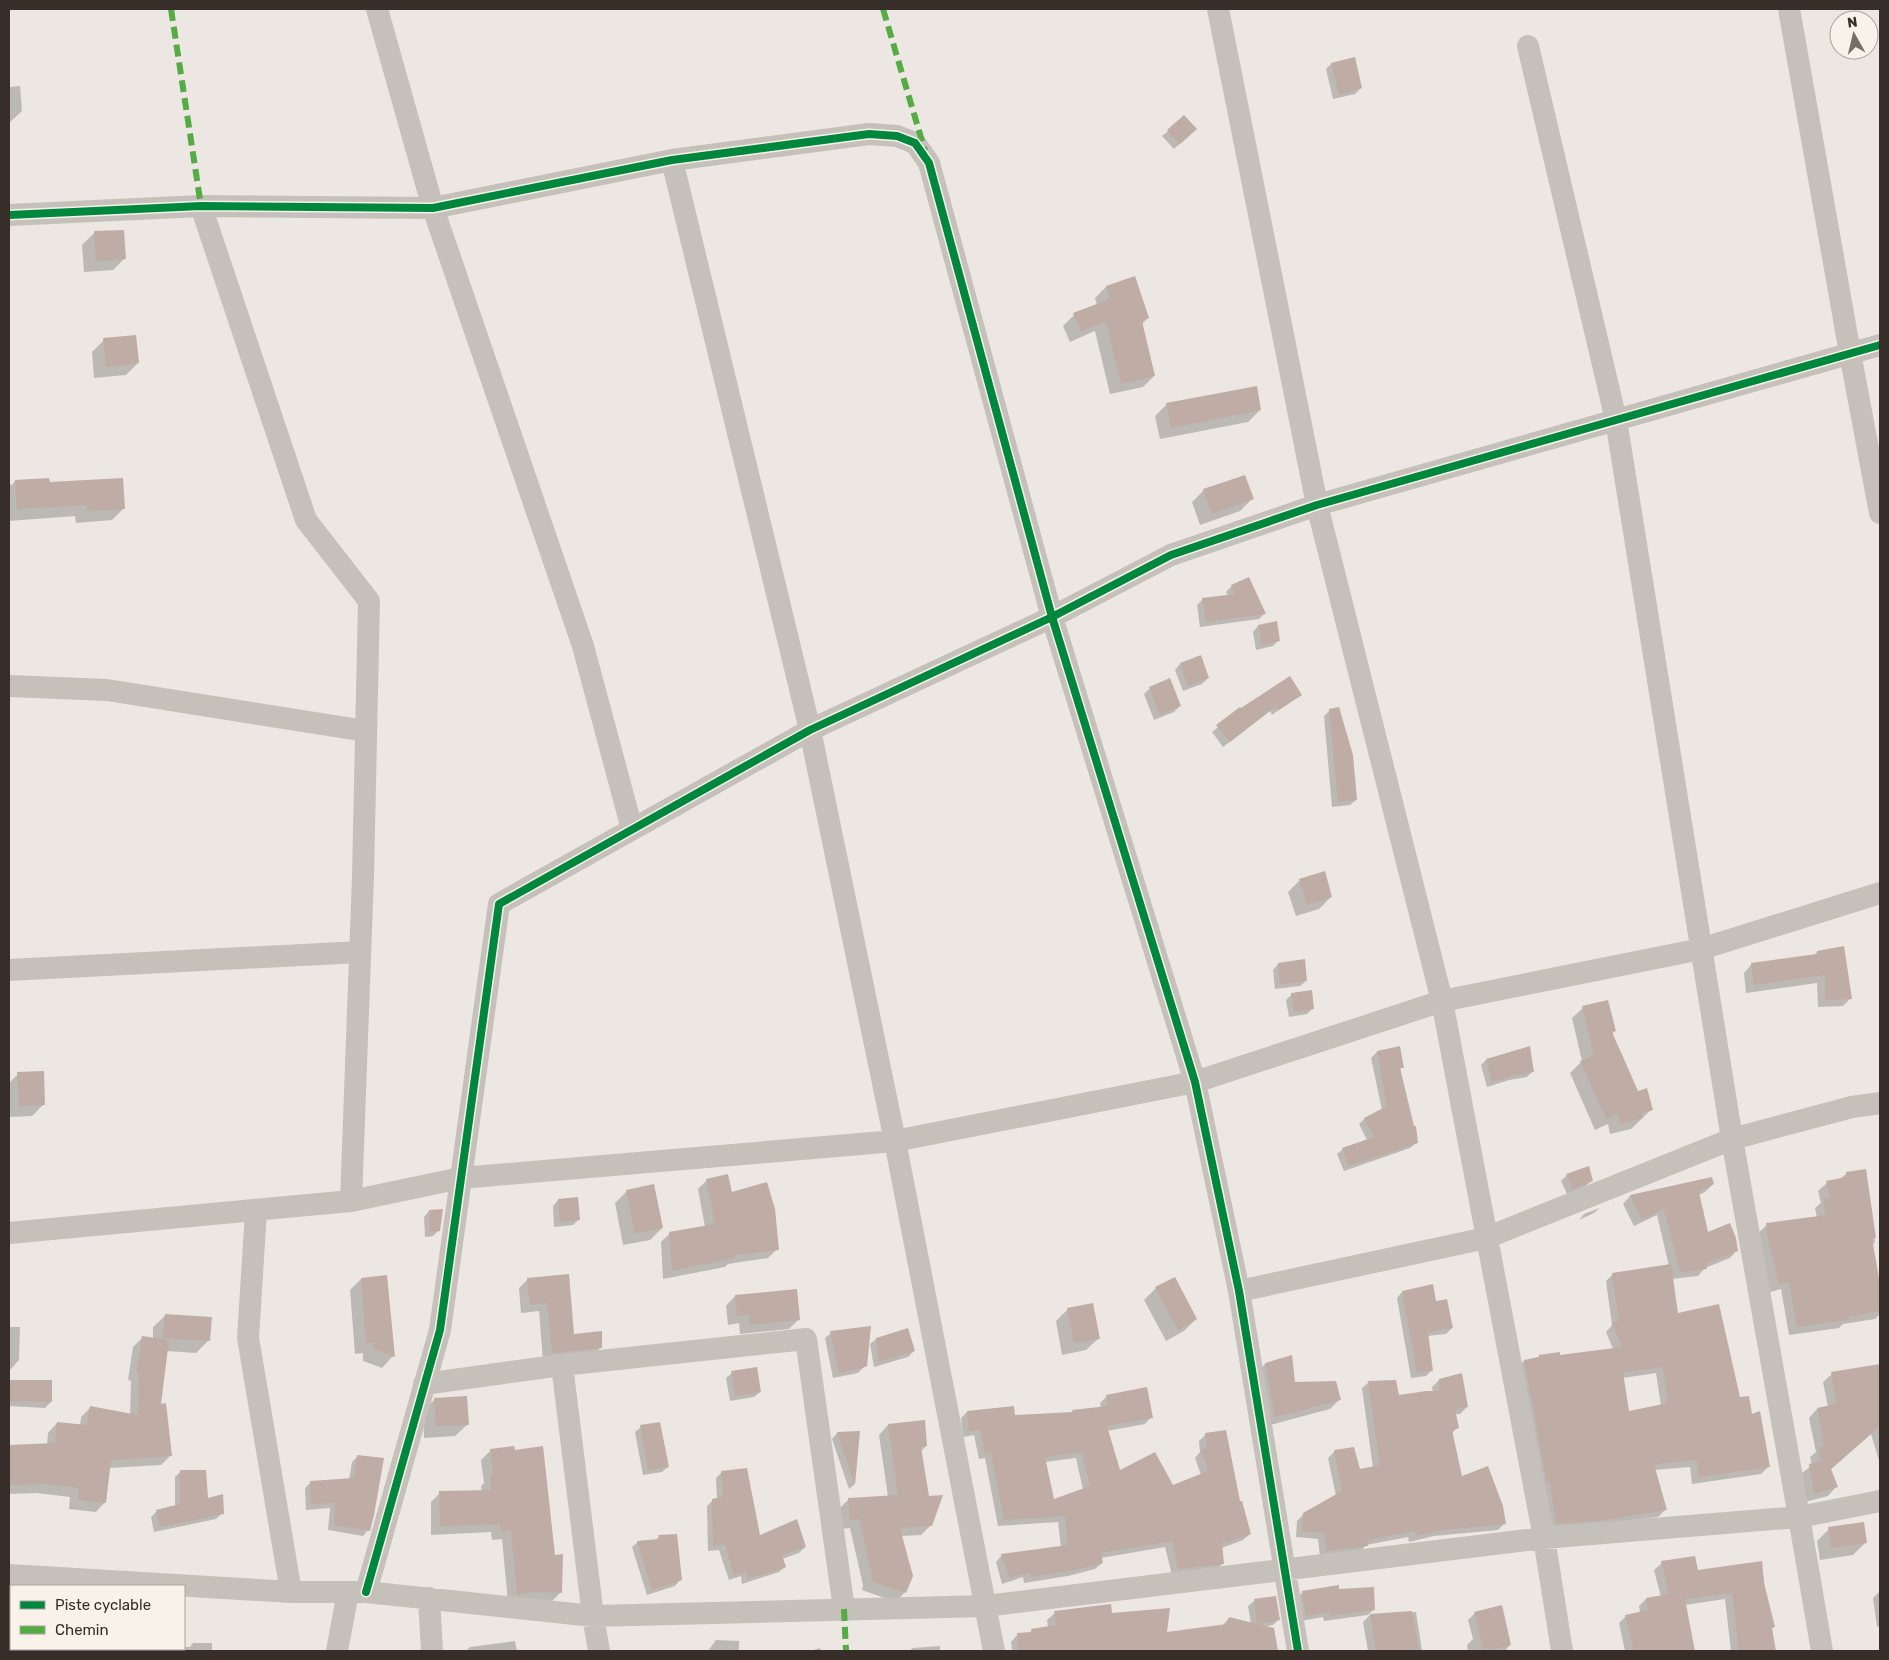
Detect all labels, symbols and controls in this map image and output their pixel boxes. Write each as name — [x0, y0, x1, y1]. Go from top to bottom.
north arrow — [1829, 10, 1879, 60]
text: N — [1846, 14, 1858, 32]
legend — [10, 1585, 185, 1650]
text: Piste cyclable — [55, 1596, 151, 1614]
text: Chemin — [55, 1621, 109, 1639]

